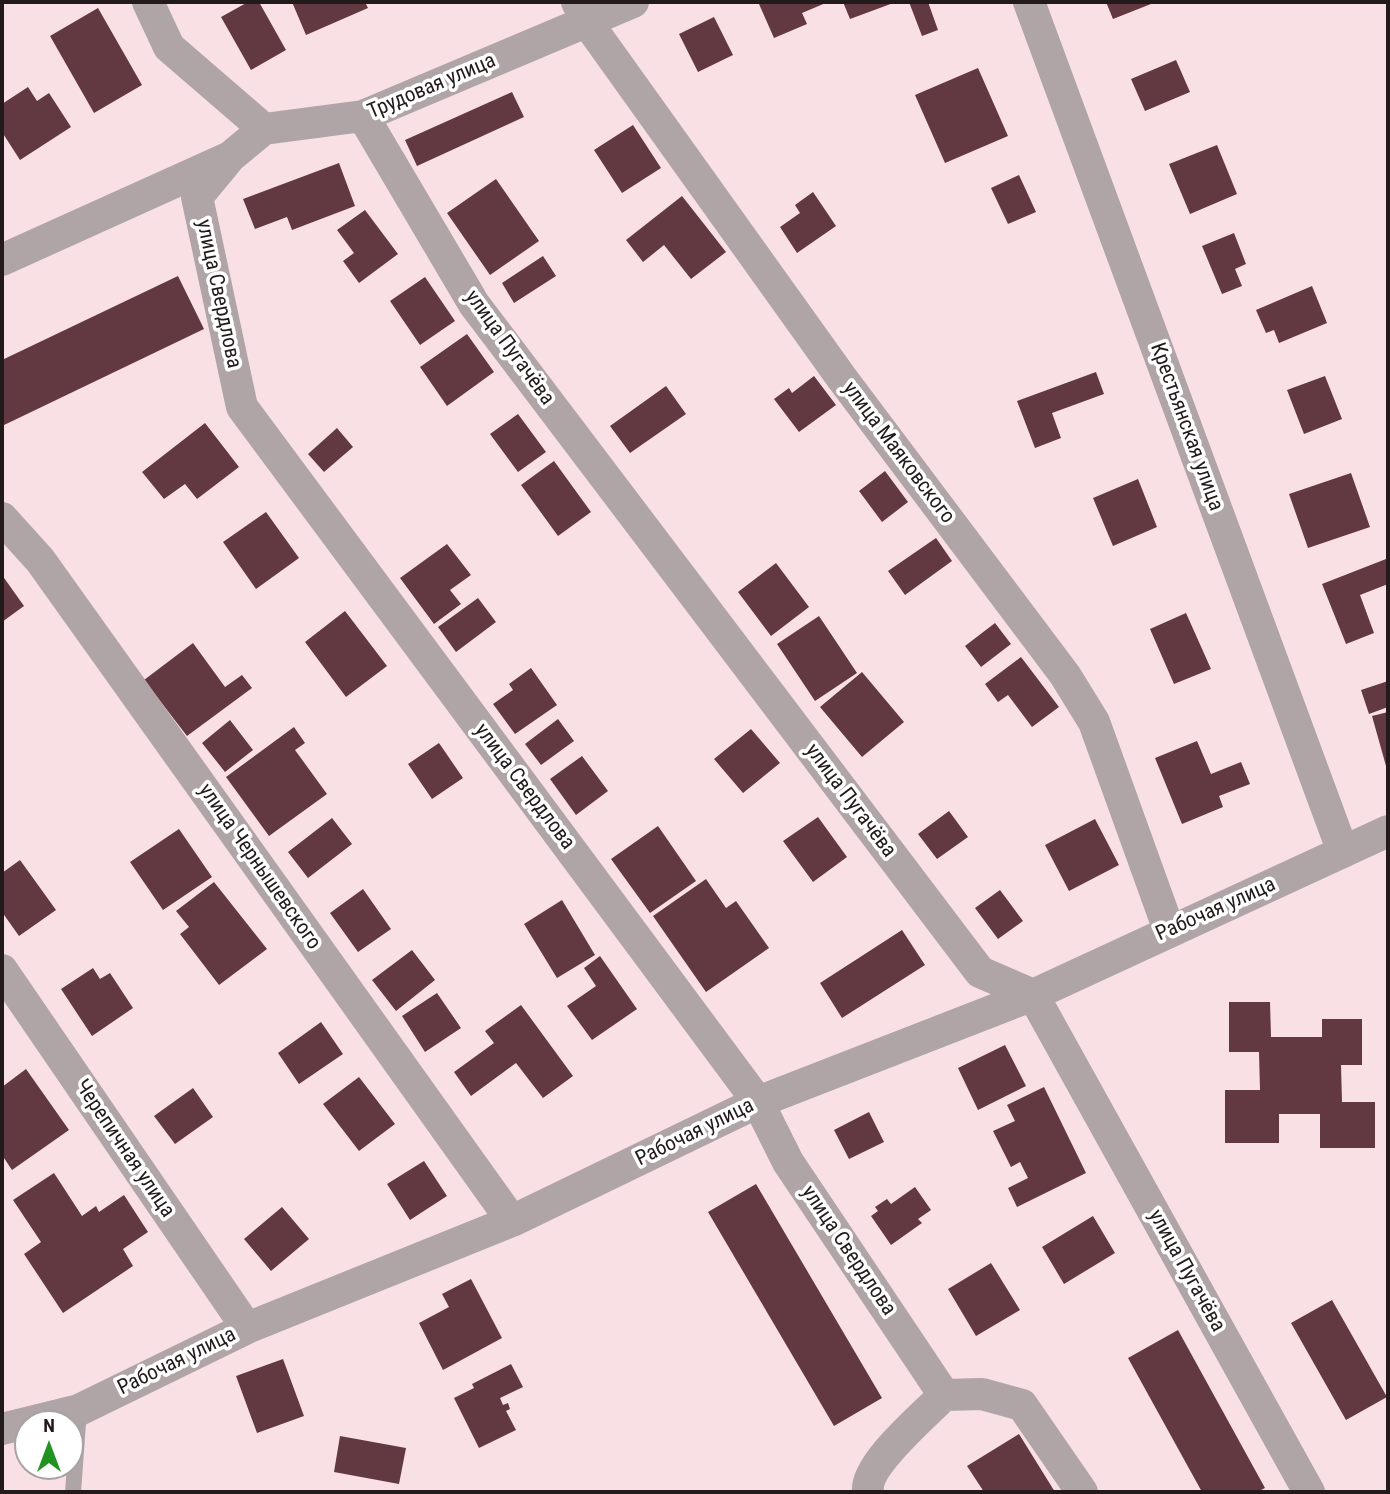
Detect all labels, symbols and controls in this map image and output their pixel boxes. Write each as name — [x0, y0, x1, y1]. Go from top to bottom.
street label: Трудовая улица — [364, 49, 500, 125]
street label: улица Свердлова — [190, 217, 246, 371]
street label: улица Пугачёва — [459, 286, 559, 410]
street label: Крестьянская улица — [1144, 340, 1228, 514]
street label: улица Маяковского — [837, 377, 959, 529]
street label: улица Свердлова — [468, 719, 580, 855]
street label: улица Пугачёва — [799, 739, 901, 863]
street label: улица Чернышевского — [192, 779, 326, 955]
street label: Рабочая улица — [1152, 872, 1280, 948]
street label: Черепичная улица — [69, 1075, 179, 1223]
street label: Рабочая улица — [632, 1094, 758, 1172]
street label: улица Свердлова — [795, 1181, 901, 1321]
street label: улица Пугачёва — [1142, 1205, 1230, 1337]
street label: Рабочая улица — [114, 1323, 240, 1401]
north arrow — [14, 1410, 84, 1480]
text: N — [43, 1414, 55, 1437]

